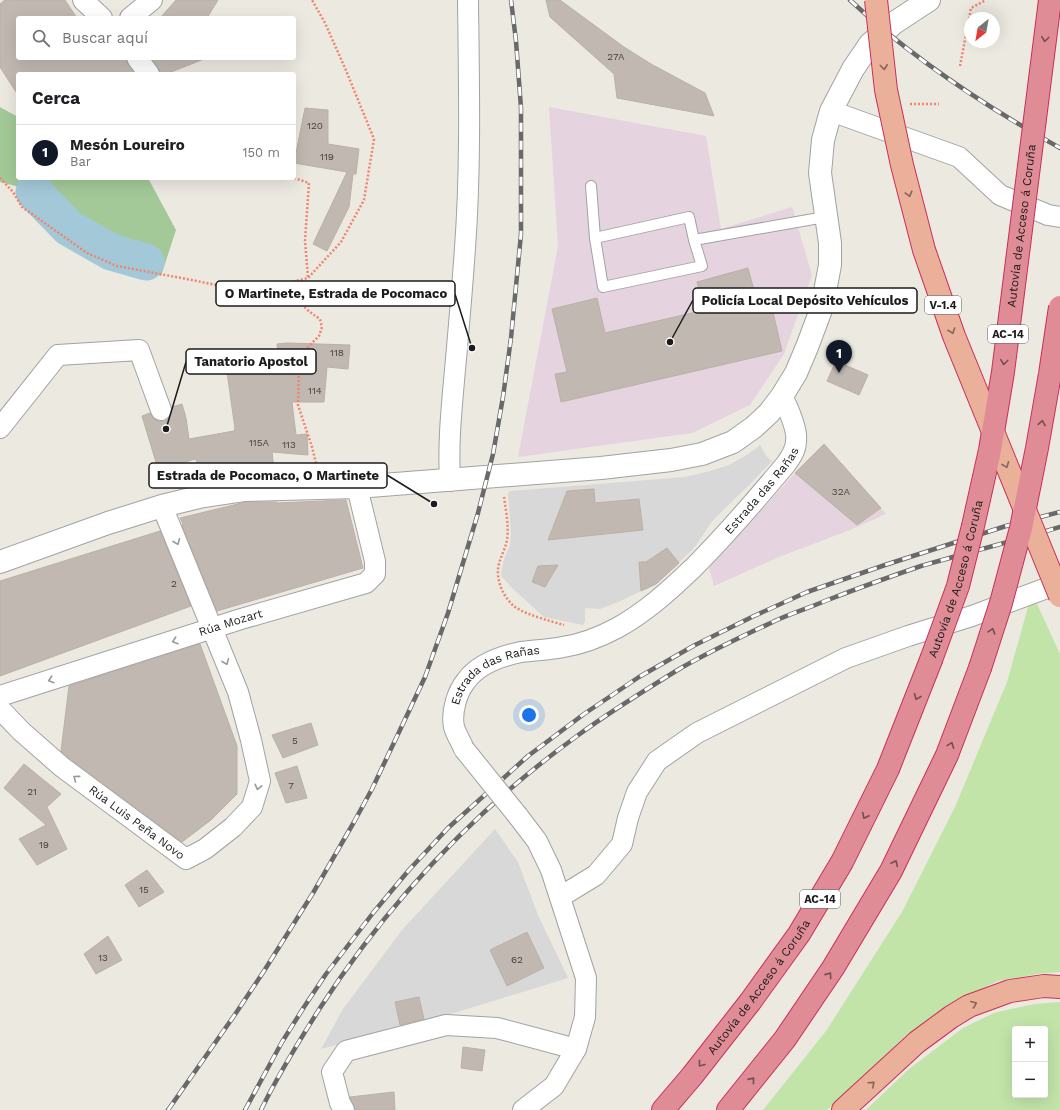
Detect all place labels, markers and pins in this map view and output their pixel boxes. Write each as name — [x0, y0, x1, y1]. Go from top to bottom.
callout: O Martinete, Estrada de Pocomaco — [216, 281, 455, 306]
callout: Policía Local Depósito Vehículos — [693, 288, 917, 313]
pin: 1 — [826, 340, 852, 373]
callout: Tanatorio Apostol — [186, 349, 316, 374]
callout: Estrada de Pocomaco, O Martinete — [149, 463, 387, 488]

